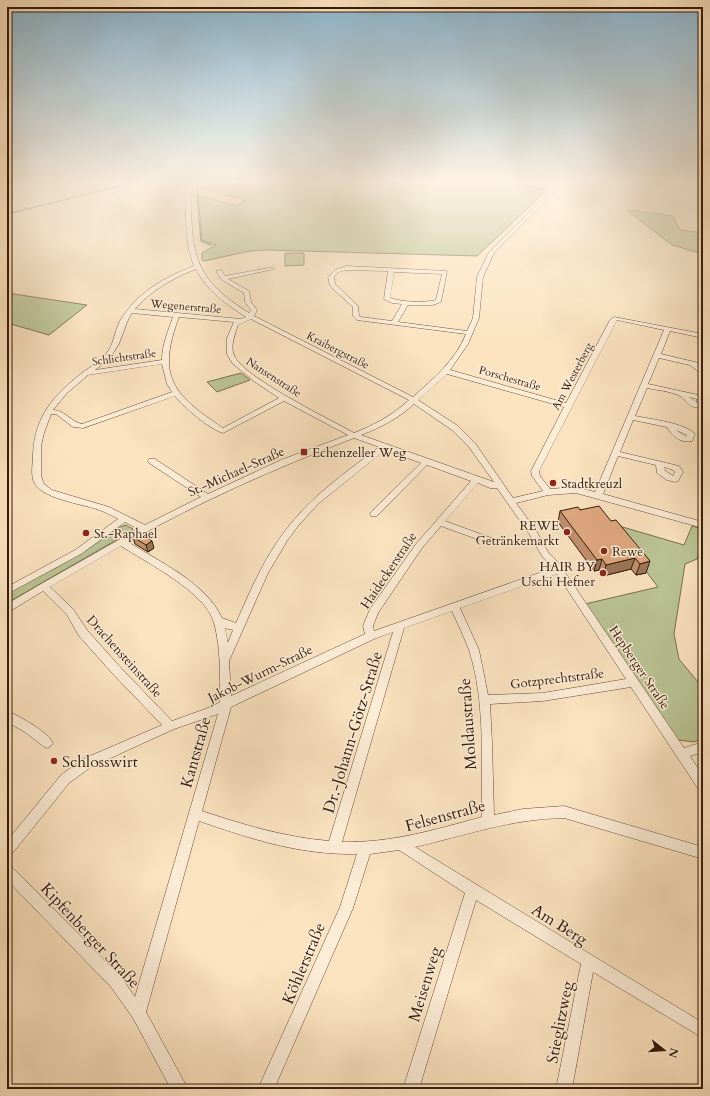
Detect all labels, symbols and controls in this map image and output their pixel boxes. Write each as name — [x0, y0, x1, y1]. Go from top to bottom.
street label: Wegenerstraße — [149, 296, 222, 317]
street label: Kraibergstraße — [304, 328, 372, 373]
street label: Am Westerberg — [548, 339, 597, 413]
street label: Schlichtstraße — [91, 346, 157, 369]
street label: Nansenstraße — [243, 354, 304, 401]
street label: Porschestraße — [477, 362, 543, 394]
street label: St.-Michael-Straße — [185, 443, 288, 501]
place label: Echenzeller Weg — [312, 444, 407, 462]
marker: Echenzeller Weg — [299, 447, 309, 457]
place label: Stadtkreuzl — [561, 475, 623, 493]
marker: Stadtkreuzl — [548, 478, 558, 488]
place label: REWE Getränkemarkt — [476, 517, 559, 550]
place label: St.-Raphael — [94, 525, 158, 543]
marker: REWE Getränkemarkt — [562, 527, 572, 537]
marker: St.-Raphael — [81, 528, 91, 538]
street label: Haideckerstraße — [356, 529, 421, 612]
place label: Rewe — [612, 543, 643, 561]
marker: Rewe — [599, 546, 609, 556]
place label: HAIR BY Uschi Hefner — [521, 558, 595, 591]
marker: HAIR BY Uschi Hefner — [598, 568, 608, 578]
street label: Drachensteinstraße — [82, 612, 166, 702]
street label: Hepberger Straße — [604, 622, 674, 713]
street label: Jakob-Wurm-Straße — [203, 641, 316, 708]
street label: Dr.-Johann-Götz-Straße — [318, 649, 388, 816]
street label: Gotzprechtstraße — [509, 664, 605, 694]
street label: Moldaustraße — [454, 677, 482, 771]
street label: Kantstraße — [175, 714, 217, 790]
place label: Schlosswirt — [62, 751, 138, 773]
marker: Schlosswirt — [49, 756, 59, 766]
street label: Felsenstraße — [403, 795, 488, 837]
street label: Kipfenberger Straße — [36, 878, 145, 993]
street label: Am Berg — [527, 899, 592, 951]
street label: Köhlerstraße — [277, 919, 331, 1007]
street label: Meisenweg — [403, 944, 447, 1025]
street label: Stieglitzweg — [541, 979, 579, 1065]
north arrow — [644, 1030, 684, 1070]
text: N — [664, 1046, 682, 1060]

